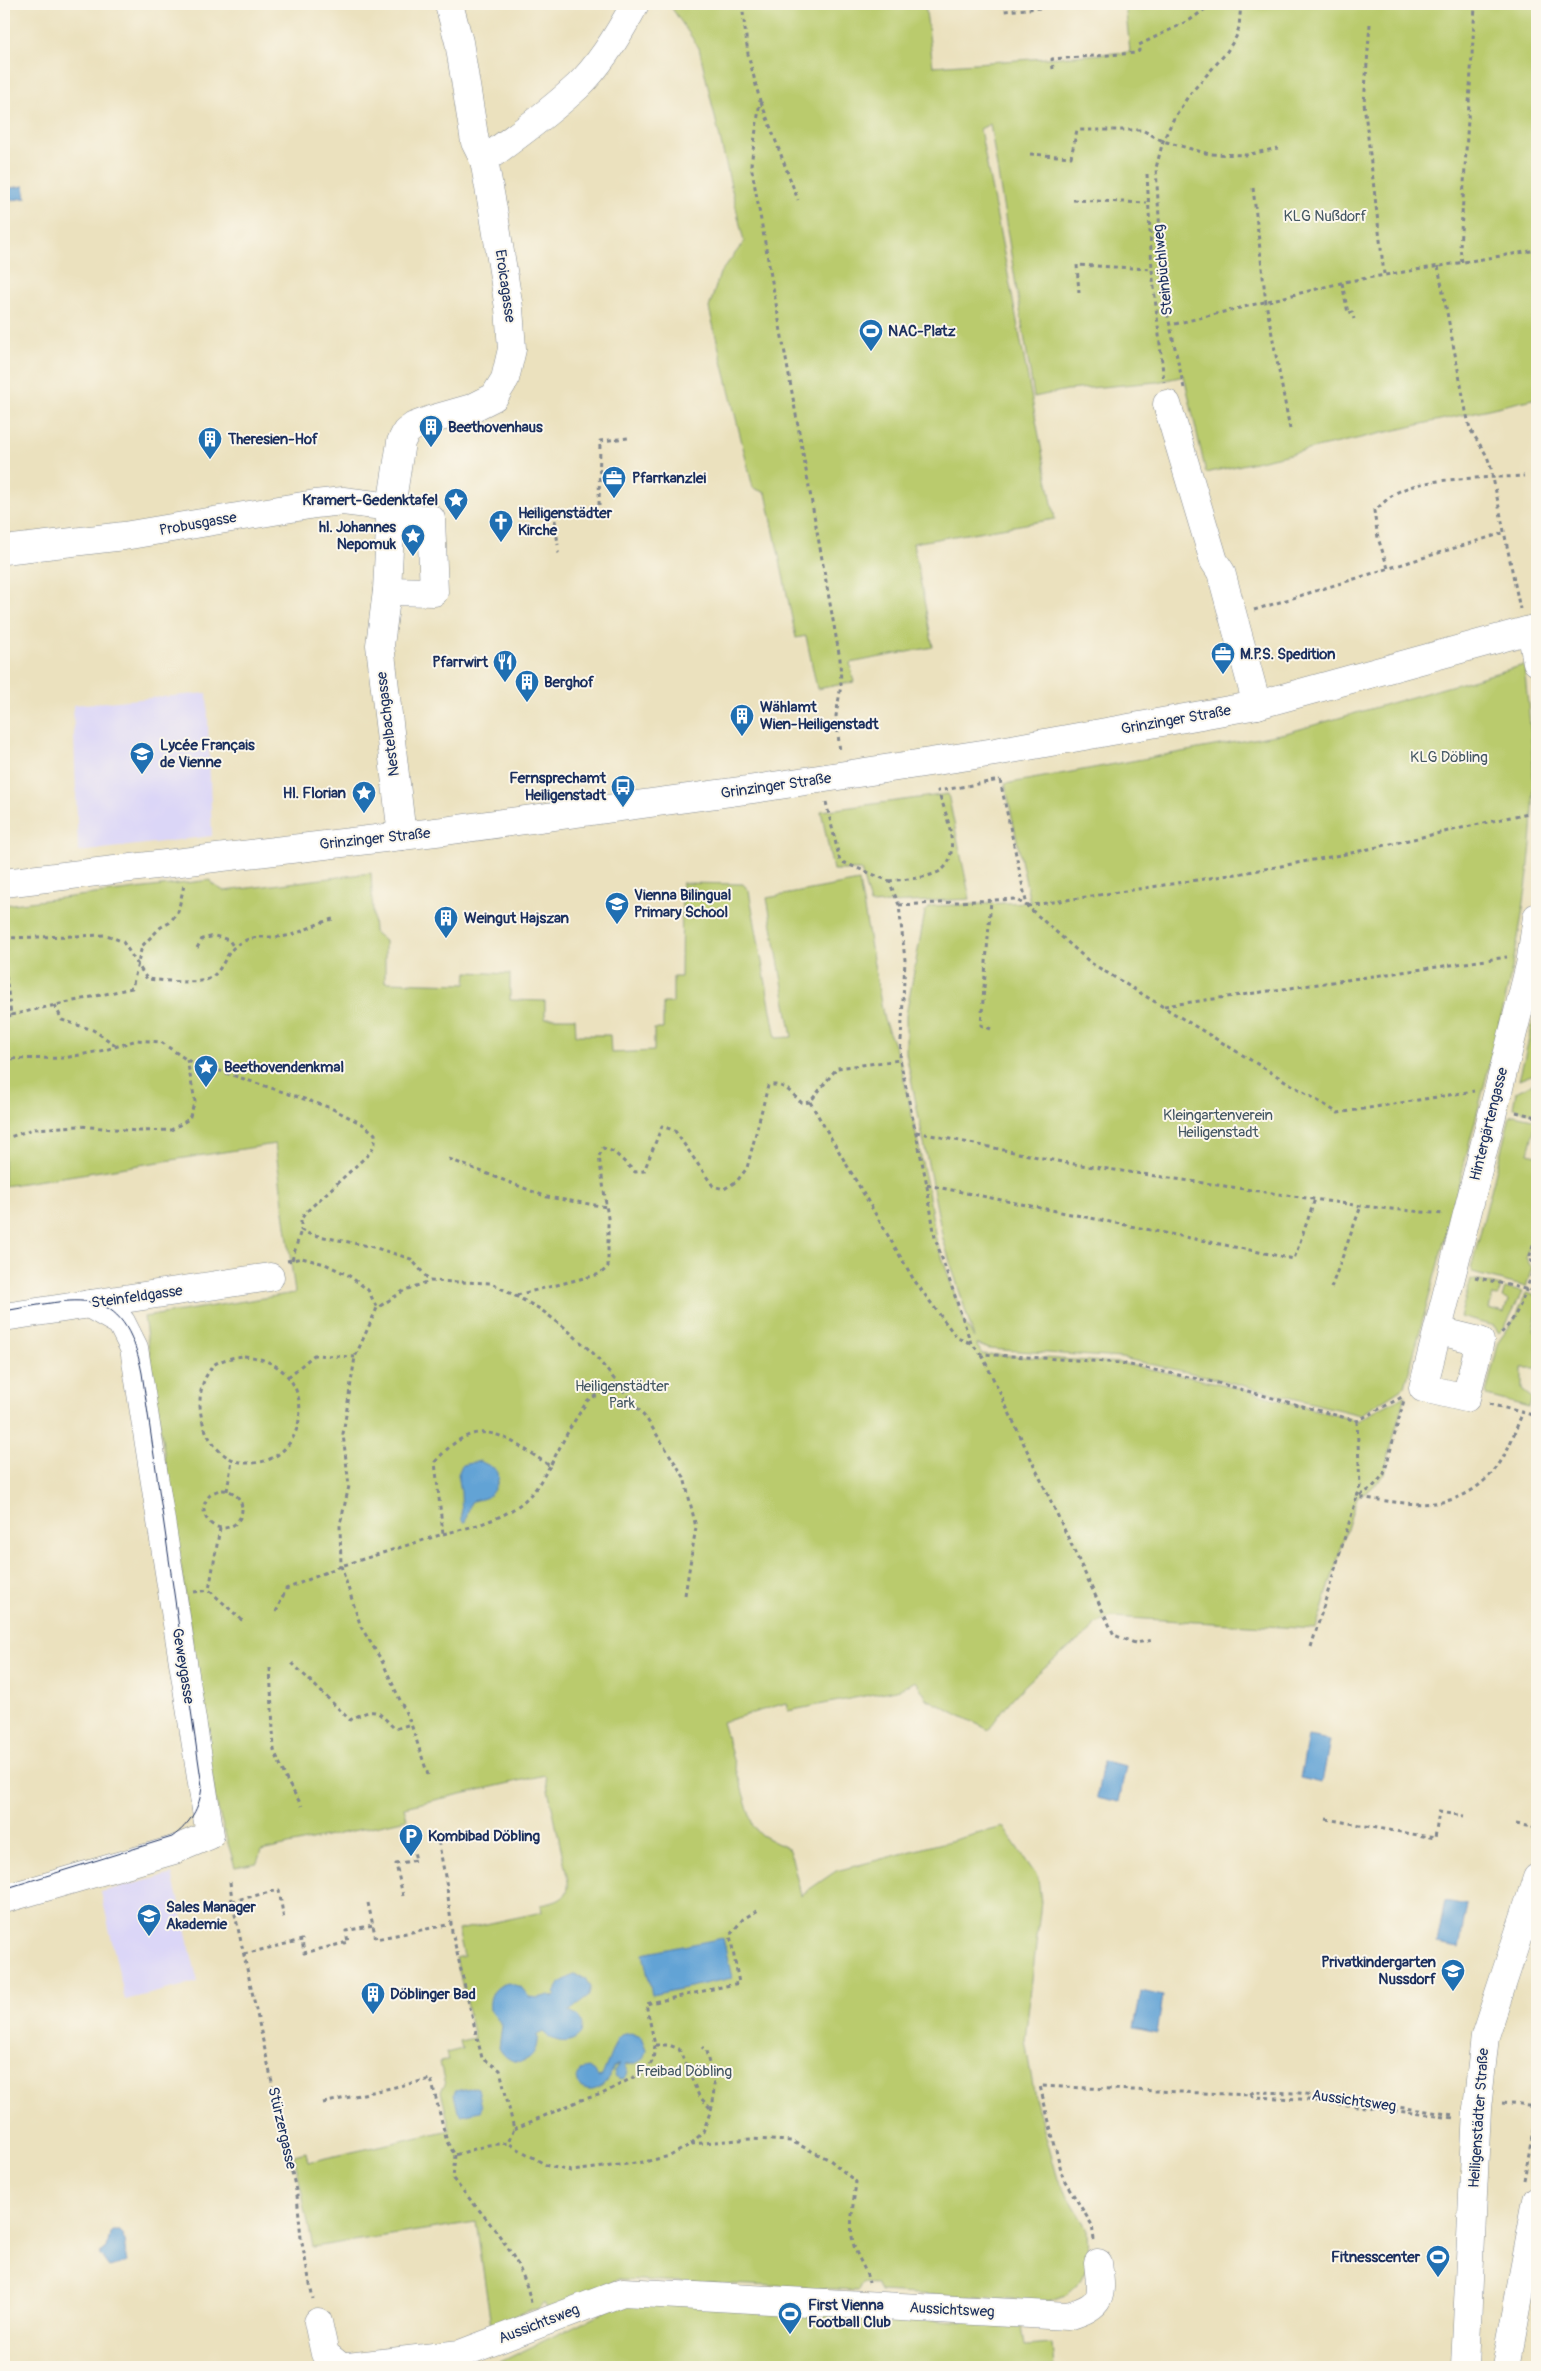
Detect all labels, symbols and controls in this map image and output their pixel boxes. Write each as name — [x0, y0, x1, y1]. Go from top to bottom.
park label: KLG Nußdorf — [1283, 207, 1367, 226]
street label: Steinbüchlweg — [1149, 223, 1177, 317]
street label: Eroicagasse — [490, 248, 520, 324]
sports icon: NAC-Platz — [858, 318, 884, 352]
place label: NAC-Platz — [888, 322, 956, 341]
building icon: Beethovenhaus — [418, 414, 444, 448]
place label: Beethovenhaus — [448, 418, 543, 437]
building icon: Theresien-Hof — [197, 426, 223, 460]
place label: Theresien-Hof — [227, 430, 319, 449]
office icon: Pfarrkanzlei — [601, 465, 627, 499]
place label: Pfarrkanzlei — [632, 469, 707, 488]
place icon: Kramert-Gedenktafel — [443, 487, 469, 521]
place label: Kramert-Gedenktafel — [302, 491, 438, 510]
place label: Heiligenstädter Kirche — [518, 504, 613, 540]
street label: Probusgasse — [158, 508, 239, 540]
church icon: Heiligenstädter Kirche — [488, 509, 514, 543]
place label: hl. Johannes Nepomuk — [319, 518, 397, 554]
place icon: hl. Johannes Nepomuk — [400, 523, 426, 557]
office icon: M.P.S. Spedition — [1210, 641, 1236, 675]
place label: M.P.S. Spedition — [1240, 645, 1336, 664]
restaurant icon: Pfarrwirt — [492, 649, 518, 683]
place label: Pfarrwirt — [432, 653, 489, 672]
building icon: Berghof — [514, 669, 540, 703]
street label: Nestelbachgasse — [372, 670, 404, 778]
place label: Berghof — [544, 673, 595, 692]
place label: Wählamt Wien-Heiligenstadt — [760, 698, 880, 734]
street label: Grinzinger Straße — [1120, 701, 1233, 739]
building icon: Wählamt Wien-Heiligenstadt — [729, 703, 755, 737]
place label: Lycée Français de Vienne — [160, 736, 255, 772]
school or university icon: Lycée Français de Vienne — [129, 741, 155, 775]
park label: KLG Döbling — [1410, 748, 1488, 767]
place label: Fernsprechamt Heiligenstadt — [509, 769, 607, 805]
street label: Grinzinger Straße — [720, 769, 833, 803]
bus stop icon: Fernsprechamt Heiligenstadt — [610, 774, 636, 808]
place icon: Hl. Florian — [351, 780, 377, 814]
place label: Hl. Florian — [283, 784, 346, 803]
street label: Grinzinger Straße — [319, 824, 432, 854]
place label: Vienna Bilingual Primary School — [634, 886, 731, 922]
school or university icon: Vienna Bilingual Primary School — [604, 891, 630, 925]
building icon: Weingut Hajszan — [433, 905, 459, 939]
place label: Weingut Hajszan — [464, 909, 570, 928]
place icon: Beethovendenkmal — [193, 1054, 219, 1088]
place label: Beethovendenkmal — [224, 1058, 344, 1077]
street label: Hintergärtengasse — [1466, 1065, 1512, 1183]
park label: Kleingartenverein Heiligenstadt — [1163, 1106, 1273, 1142]
street label: Steinfeldgasse — [90, 1281, 184, 1313]
park label: Heiligenstädter Park — [575, 1377, 670, 1413]
street label: Geweygasse — [168, 1627, 198, 1706]
parking icon: Kombibad Döbling — [398, 1823, 424, 1857]
place label: Kombibad Döbling — [428, 1827, 541, 1846]
place label: Sales Manager Akademie — [166, 1898, 256, 1934]
school or university icon: Sales Manager Akademie — [136, 1903, 162, 1937]
place label: Privatkindergarten Nussdorf — [1321, 1953, 1437, 1989]
school or university icon: Privatkindergarten Nussdorf — [1440, 1958, 1466, 1992]
building icon: Döblinger Bad — [360, 1981, 386, 2015]
place label: Döblinger Bad — [390, 1985, 476, 2004]
street label: Heiligenstädter Straße — [1465, 2047, 1493, 2188]
park label: Freibad Döbling — [636, 2062, 732, 2081]
street label: Stürzergasse — [263, 2085, 301, 2172]
street label: Aussichtsweg — [1310, 2086, 1398, 2116]
sports icon: Fitnesscenter — [1425, 2244, 1451, 2278]
place label: Fitnesscenter — [1331, 2248, 1421, 2267]
place label: First Vienna Football Club — [808, 2296, 891, 2332]
street label: Aussichtsweg — [909, 2298, 995, 2322]
street label: Aussichtsweg — [496, 2300, 582, 2348]
sports icon: First Vienna Football Club — [777, 2301, 803, 2335]

